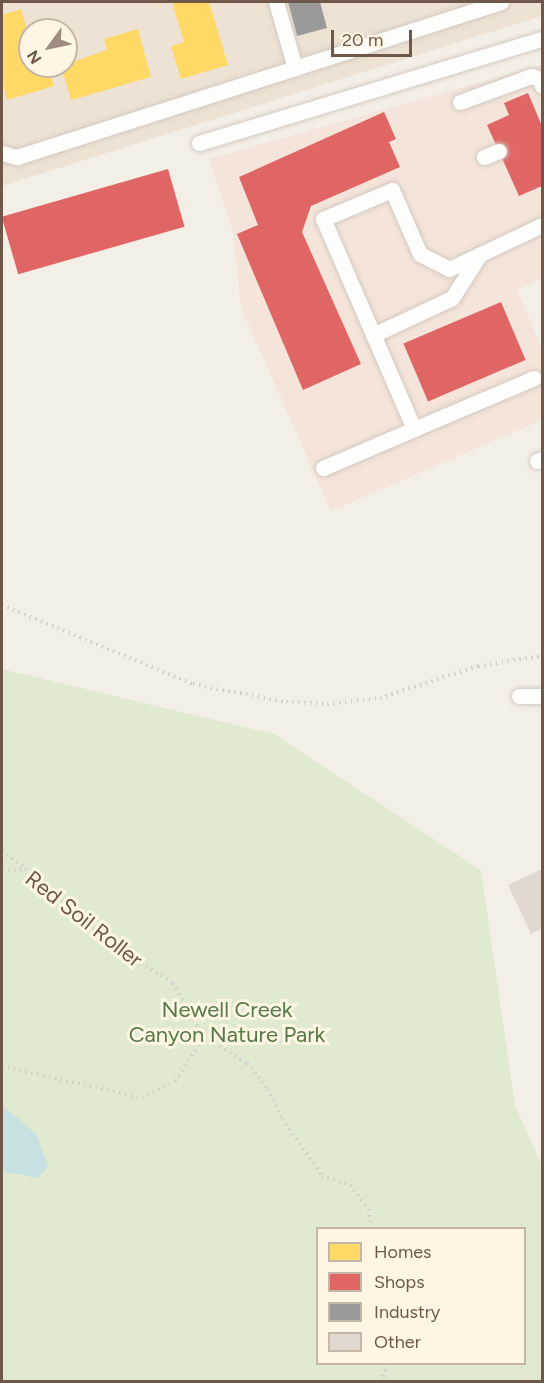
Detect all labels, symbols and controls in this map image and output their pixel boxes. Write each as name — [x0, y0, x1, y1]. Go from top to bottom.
north arrow — [18, 18, 78, 78]
scale bar — [334, 18, 415, 56]
text: 20 m — [342, 29, 383, 51]
text: N — [23, 47, 45, 67]
street label: Red Soil Roller — [20, 865, 148, 973]
park label: Newell Creek Canyon Nature Park — [129, 996, 325, 1048]
legend — [316, 1227, 526, 1365]
text: Homes — [374, 1241, 432, 1263]
text: Shops — [374, 1271, 425, 1293]
text: Industry — [374, 1301, 440, 1323]
text: Other — [374, 1331, 421, 1353]

